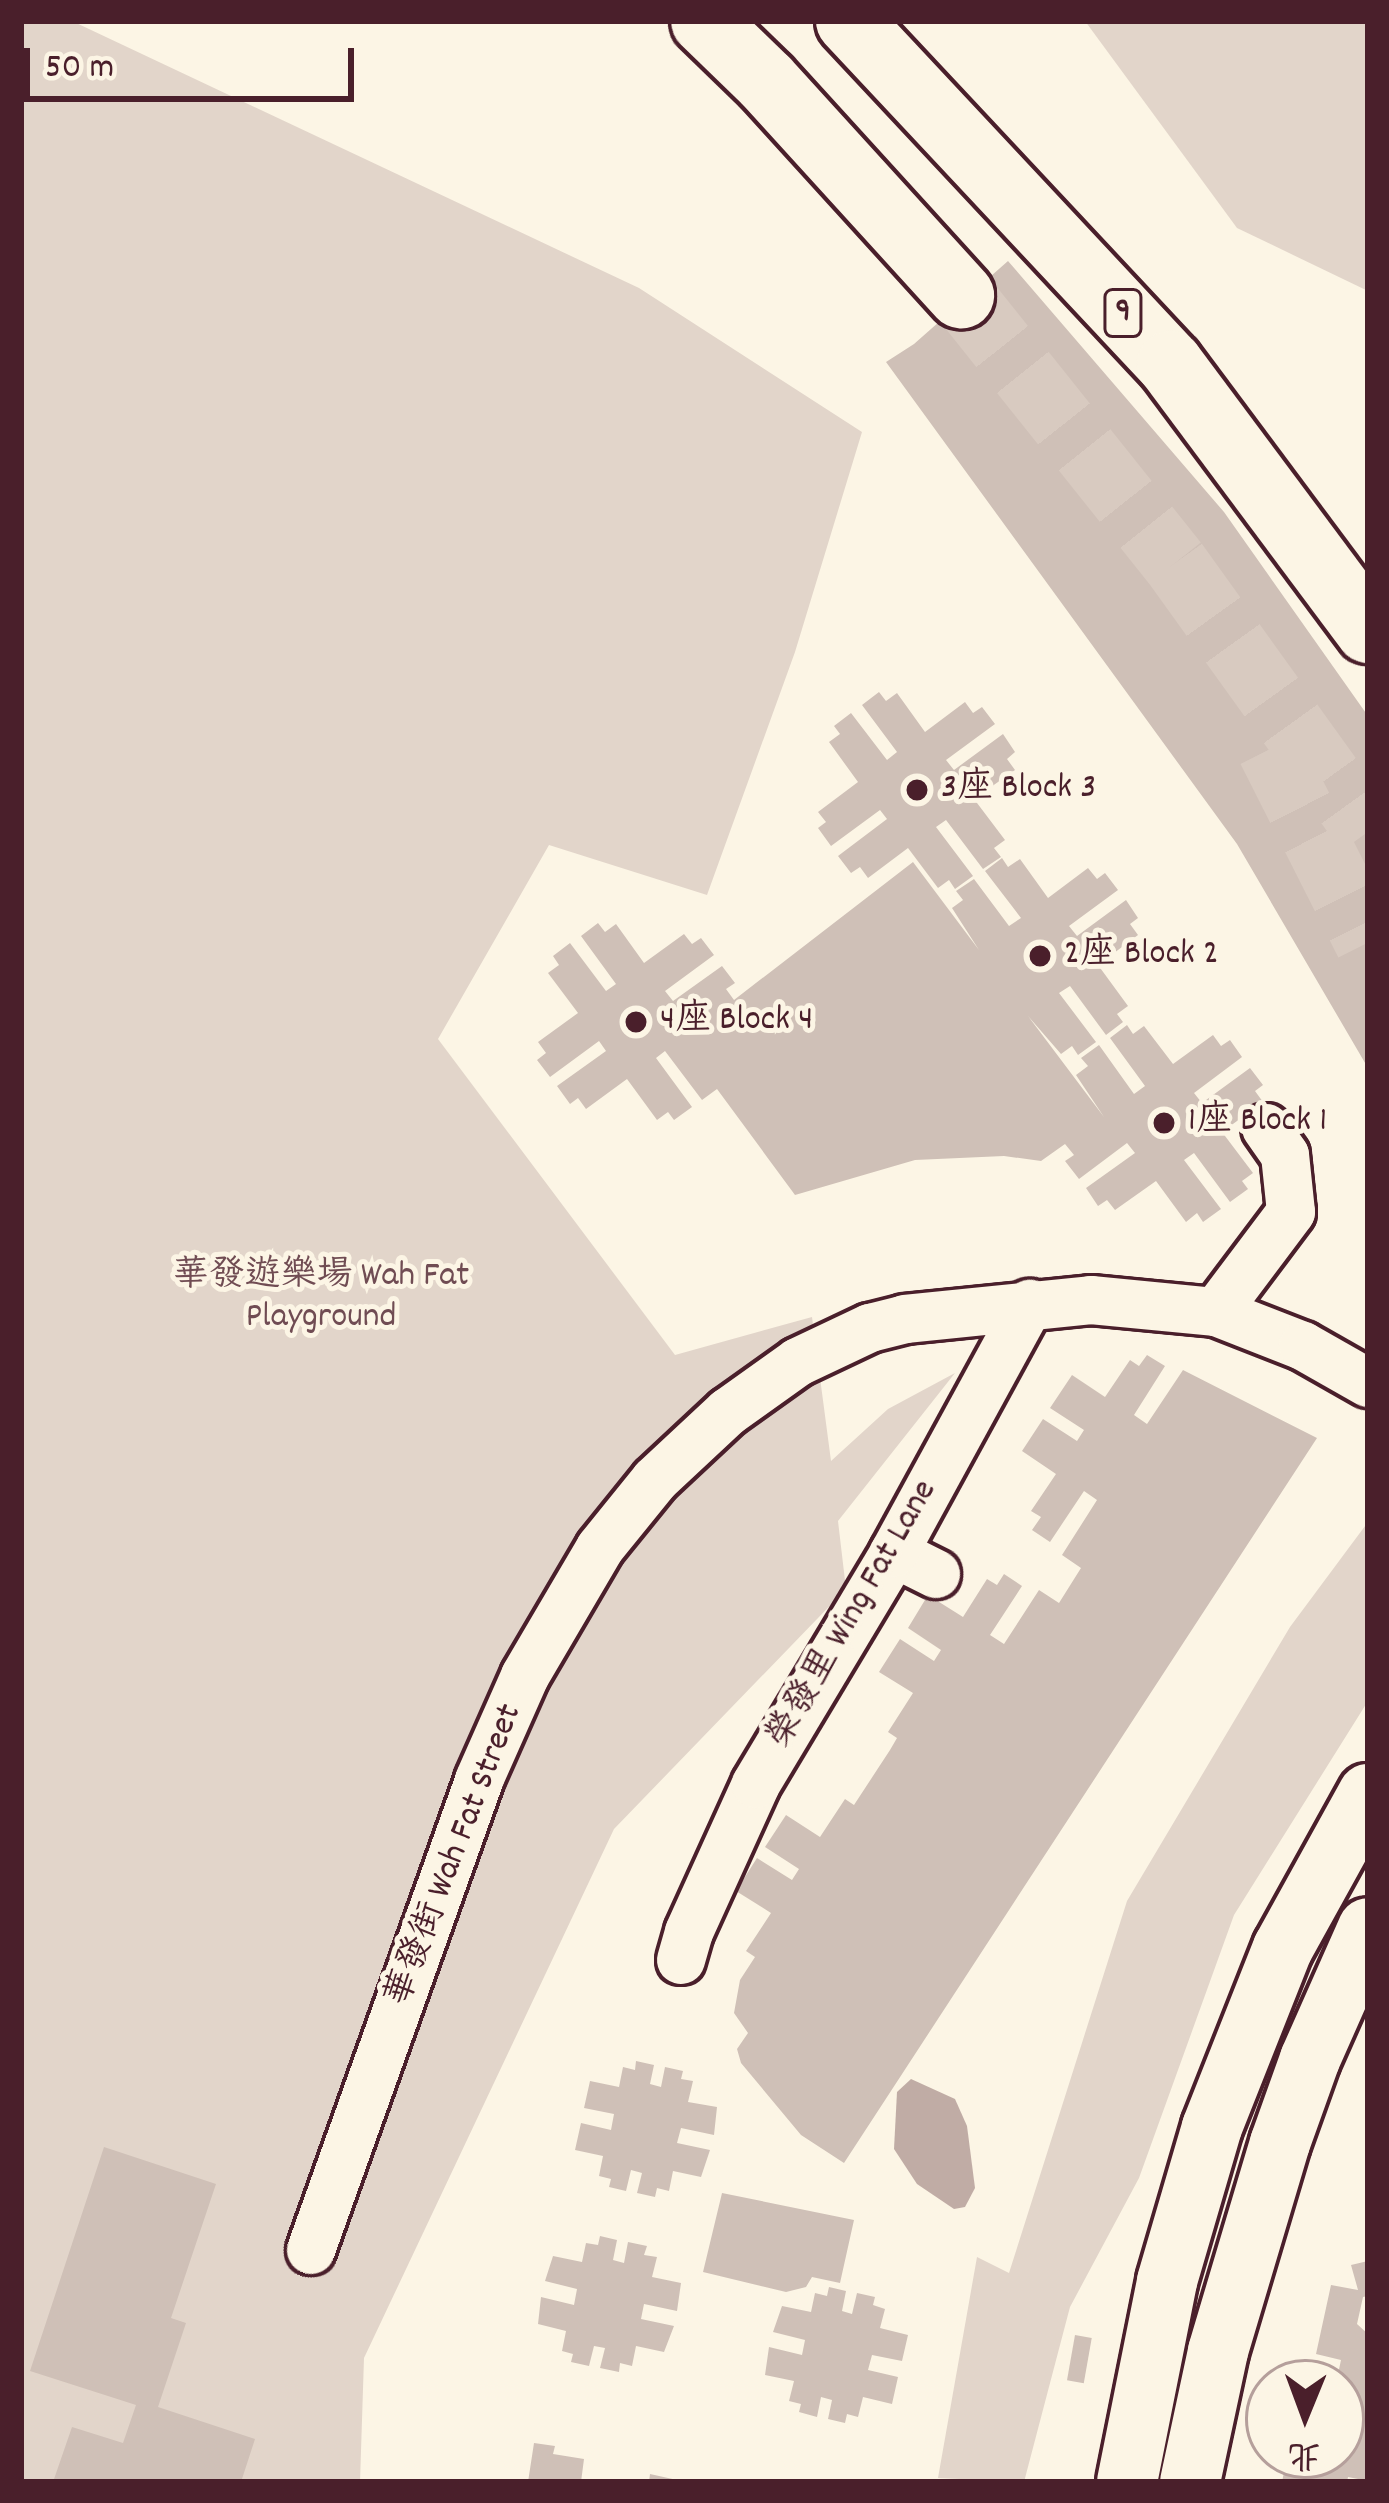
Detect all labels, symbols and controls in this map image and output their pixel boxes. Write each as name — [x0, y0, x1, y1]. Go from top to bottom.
scale bar — [30, 24, 360, 98]
text: 50 m — [45, 43, 114, 95]
road number: 9 — [1102, 286, 1144, 340]
place label: 3座 Block 3 — [941, 768, 1096, 812]
marker: 3座 Block 3 — [904, 777, 930, 803]
place label: 2座 Block 2 — [1064, 934, 1219, 978]
marker: 2座 Block 2 — [1027, 943, 1053, 969]
place label: 4座 Block 4 — [660, 1000, 813, 1044]
marker: 4座 Block 4 — [623, 1009, 649, 1035]
place label: 1座 Block 1 — [1188, 1101, 1327, 1145]
marker: 1座 Block 1 — [1151, 1110, 1177, 1136]
park label: 華發遊樂場 Wah Fat Playground — [173, 1255, 469, 1340]
street label: 榮發里 Wing Fat Lane — [760, 1473, 948, 1757]
street label: 華發街 Wah Fat Street — [378, 1699, 534, 2013]
north arrow — [1245, 2359, 1365, 2479]
text: 北 — [1288, 2429, 1321, 2476]

